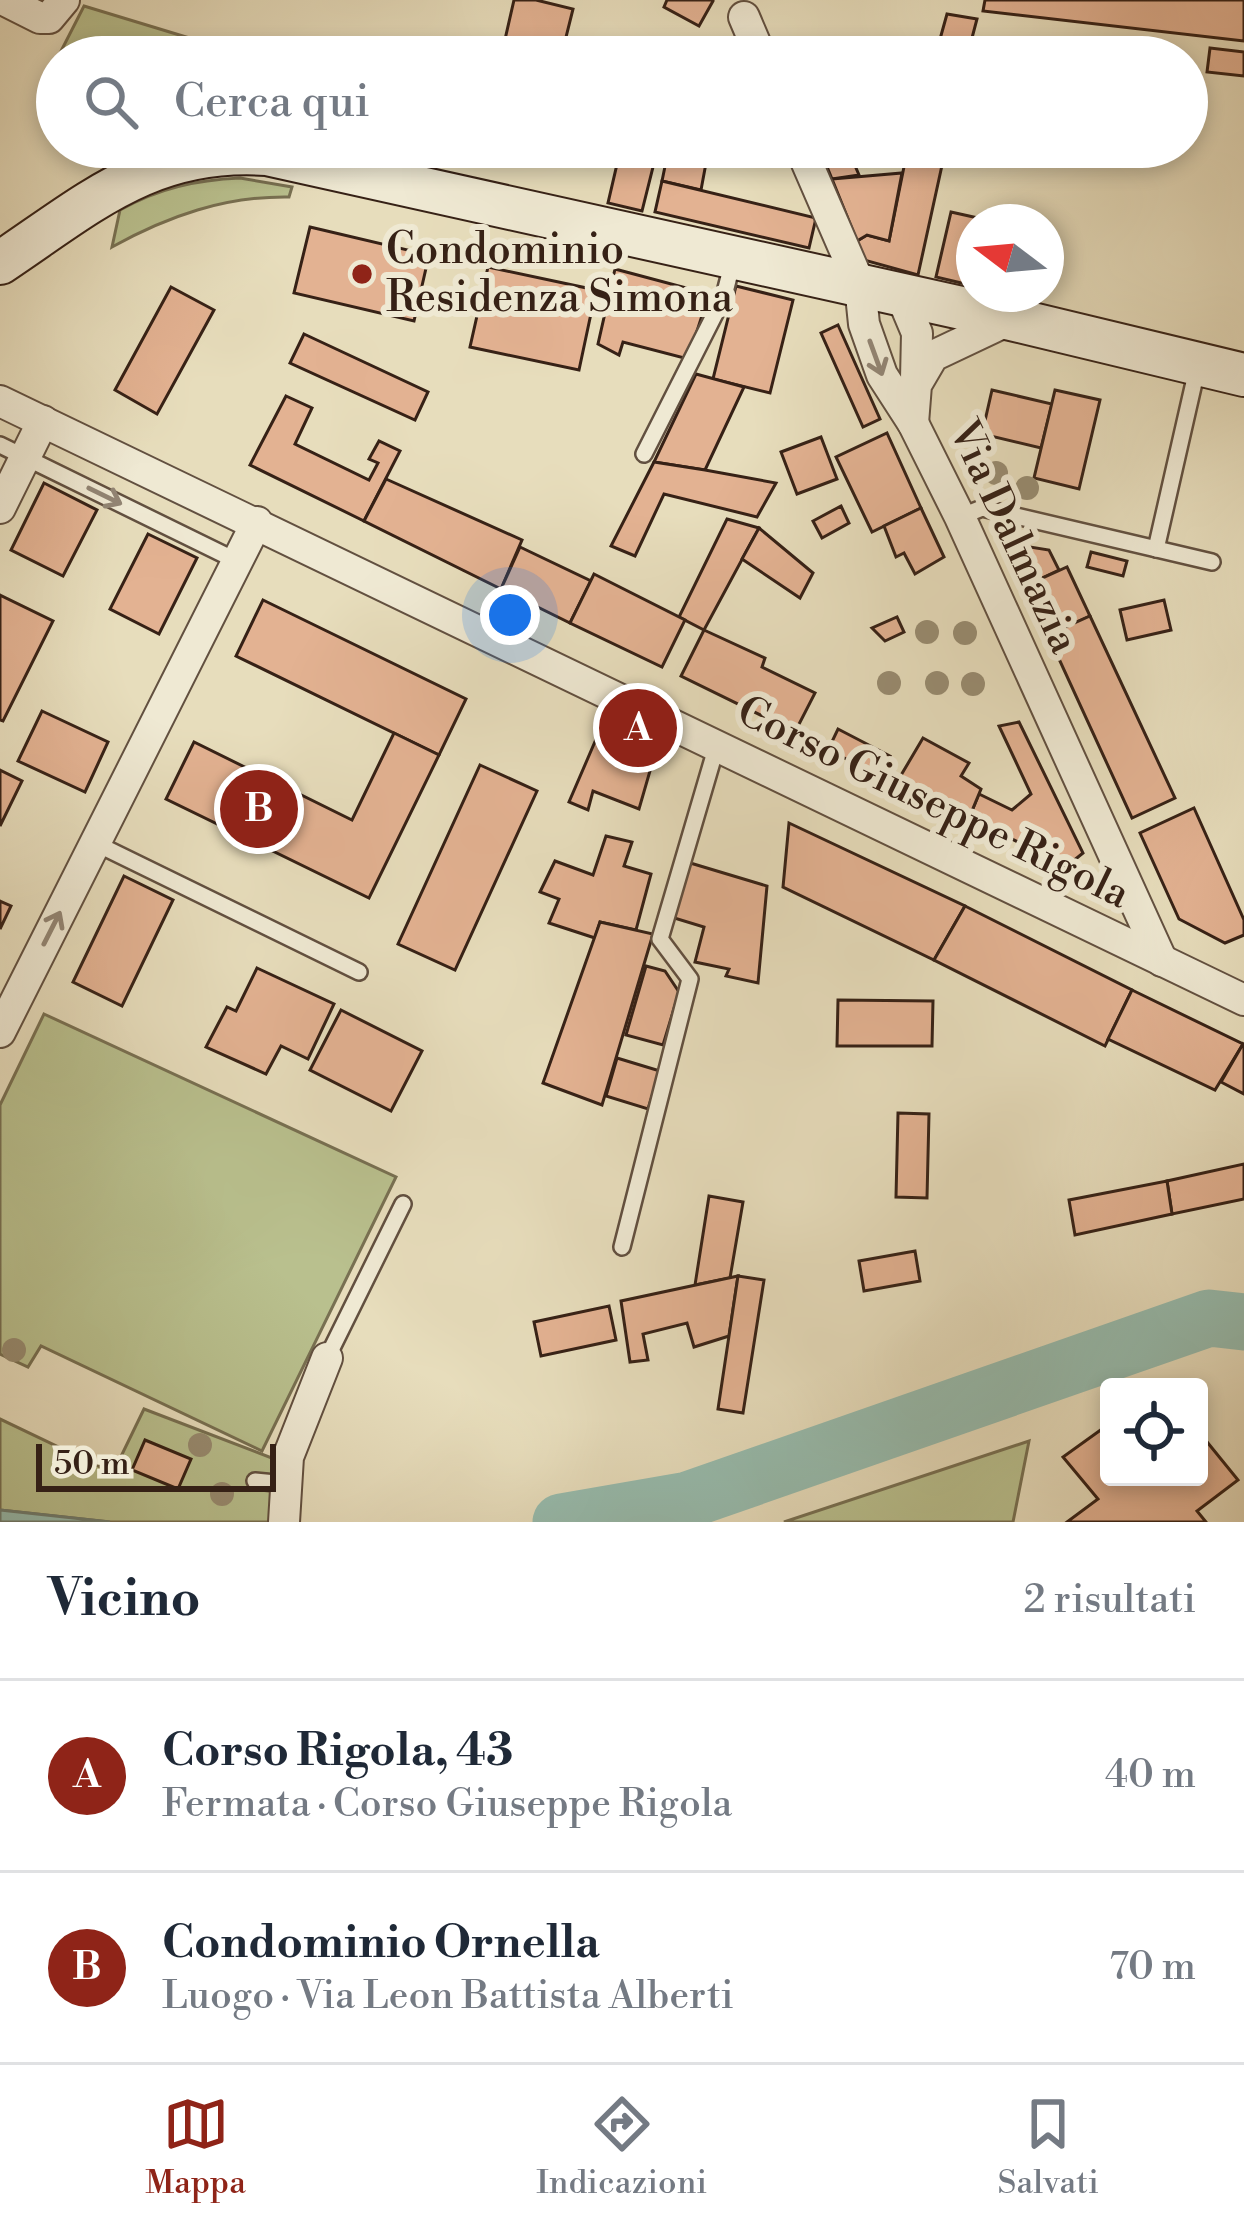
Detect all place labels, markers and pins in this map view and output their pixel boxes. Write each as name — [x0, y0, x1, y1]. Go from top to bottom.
place label: Condominio Residenza Simona — [386, 224, 734, 325]
marker: Condominio Residenza Simona — [349, 261, 375, 287]
pin: A — [599, 683, 677, 773]
pin: B — [220, 764, 298, 854]

